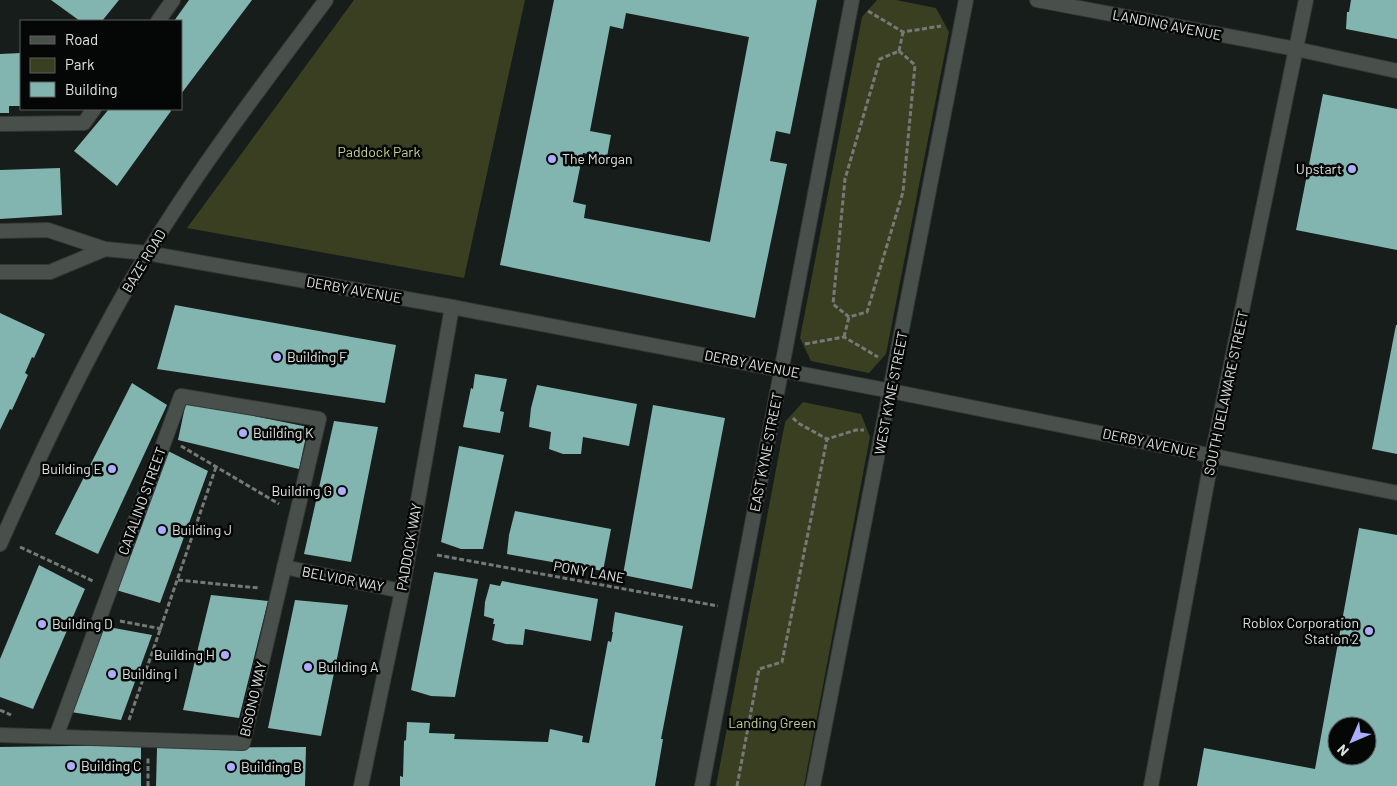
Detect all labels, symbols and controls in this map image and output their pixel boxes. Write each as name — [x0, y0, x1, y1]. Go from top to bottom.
street label: LANDING AVENUE — [1111, 6, 1223, 43]
legend — [20, 20, 182, 110]
text: Road — [65, 30, 98, 48]
text: Park — [65, 55, 95, 73]
text: Building — [65, 80, 118, 98]
park label: Paddock Park — [338, 143, 420, 160]
place label: The Morgan — [562, 150, 632, 167]
marker: The Morgan — [546, 153, 558, 165]
place label: Upstart — [1296, 160, 1342, 177]
marker: Upstart — [1346, 163, 1358, 175]
street label: BAZE ROAD — [118, 226, 169, 295]
street label: DERBY AVENUE — [305, 273, 403, 306]
street label: SOUTH DELAWARE STREET — [1200, 309, 1251, 477]
street label: WEST KYNE STREET — [870, 330, 911, 456]
street label: DERBY AVENUE — [703, 346, 801, 381]
place label: Building F — [287, 348, 347, 365]
marker: Building F — [271, 351, 283, 363]
street label: EAST KYNE STREET — [746, 391, 785, 513]
place label: Building K — [253, 424, 314, 441]
street label: DERBY AVENUE — [1101, 424, 1199, 461]
marker: Building K — [237, 427, 249, 439]
street label: CATALINO STREET — [114, 445, 169, 557]
place label: Building E — [42, 460, 102, 477]
marker: Building E — [106, 463, 118, 475]
place label: Building G — [271, 482, 332, 499]
marker: Building G — [336, 485, 348, 497]
street label: PADDOCK WAY — [392, 502, 425, 592]
place label: Building J — [172, 521, 232, 538]
marker: Building J — [156, 524, 168, 536]
street label: PONY LANE — [552, 557, 626, 586]
street label: BELVIOR WAY — [301, 562, 386, 595]
place label: Roblox Corporation Station 2 — [1243, 614, 1359, 647]
place label: Building D — [52, 615, 113, 632]
marker: Building D — [36, 618, 48, 630]
marker: Roblox Corporation Station 2 — [1363, 625, 1375, 637]
place label: Building H — [154, 646, 215, 663]
marker: Building H — [219, 649, 231, 661]
place label: Building A — [318, 658, 379, 675]
street label: BISONO WAY — [236, 660, 269, 738]
marker: Building A — [302, 661, 314, 673]
place label: Building I — [122, 665, 178, 682]
marker: Building I — [106, 668, 118, 680]
park label: Landing Green — [728, 714, 816, 731]
north arrow — [1327, 716, 1377, 766]
text: N — [1333, 741, 1352, 760]
place label: Building C — [81, 757, 141, 774]
place label: Building B — [241, 758, 302, 775]
marker: Building C — [65, 760, 77, 772]
marker: Building B — [225, 761, 237, 773]

